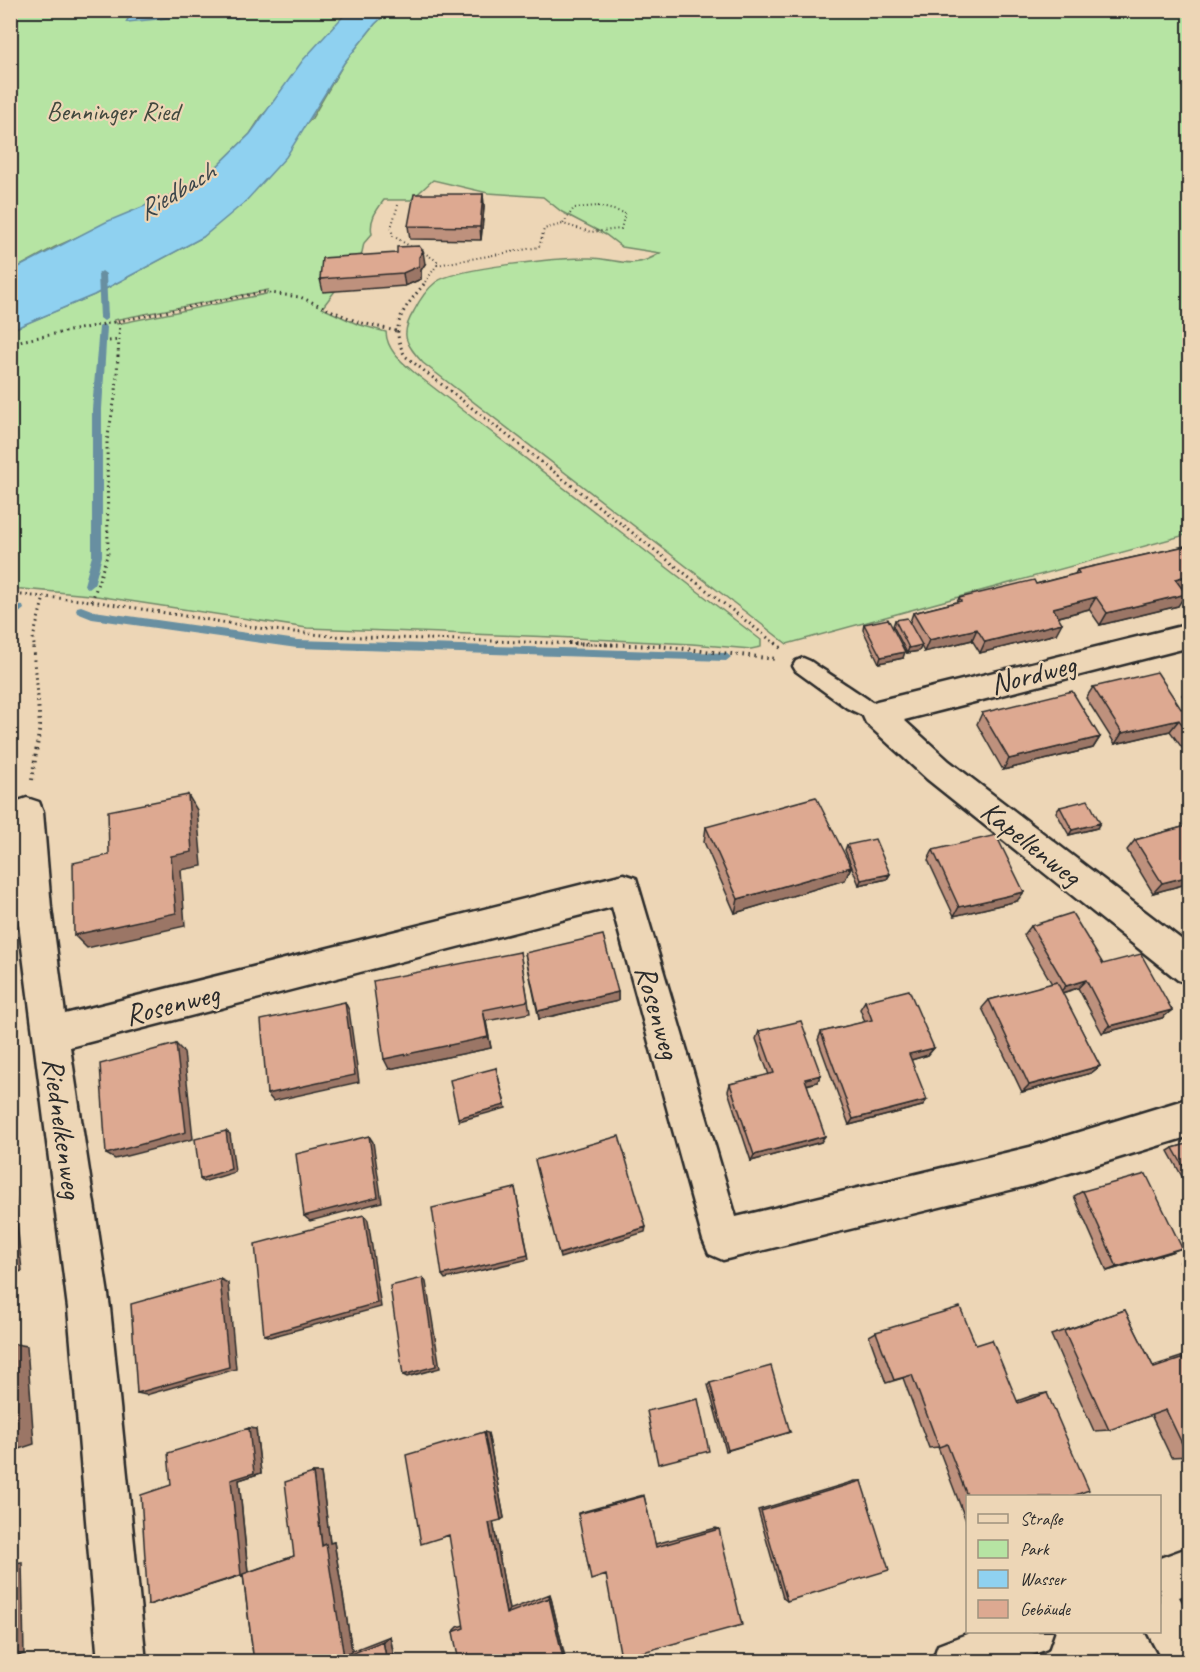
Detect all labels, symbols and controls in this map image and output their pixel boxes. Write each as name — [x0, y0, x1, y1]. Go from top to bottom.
park label: Benninger Ried — [47, 95, 183, 128]
water label: Riedbach — [131, 153, 223, 227]
street label: Nordweg — [986, 645, 1081, 703]
street label: Kapellenweg — [973, 792, 1091, 896]
street label: Rosenweg — [627, 961, 690, 1065]
street label: Rosenweg — [121, 974, 224, 1034]
street label: Riednelkenweg — [34, 1055, 92, 1202]
legend — [966, 1495, 1161, 1633]
text: Straße — [1020, 1508, 1064, 1530]
text: Park — [1020, 1538, 1050, 1560]
text: Wasser — [1020, 1568, 1067, 1590]
text: Gebäude — [1020, 1598, 1071, 1620]

